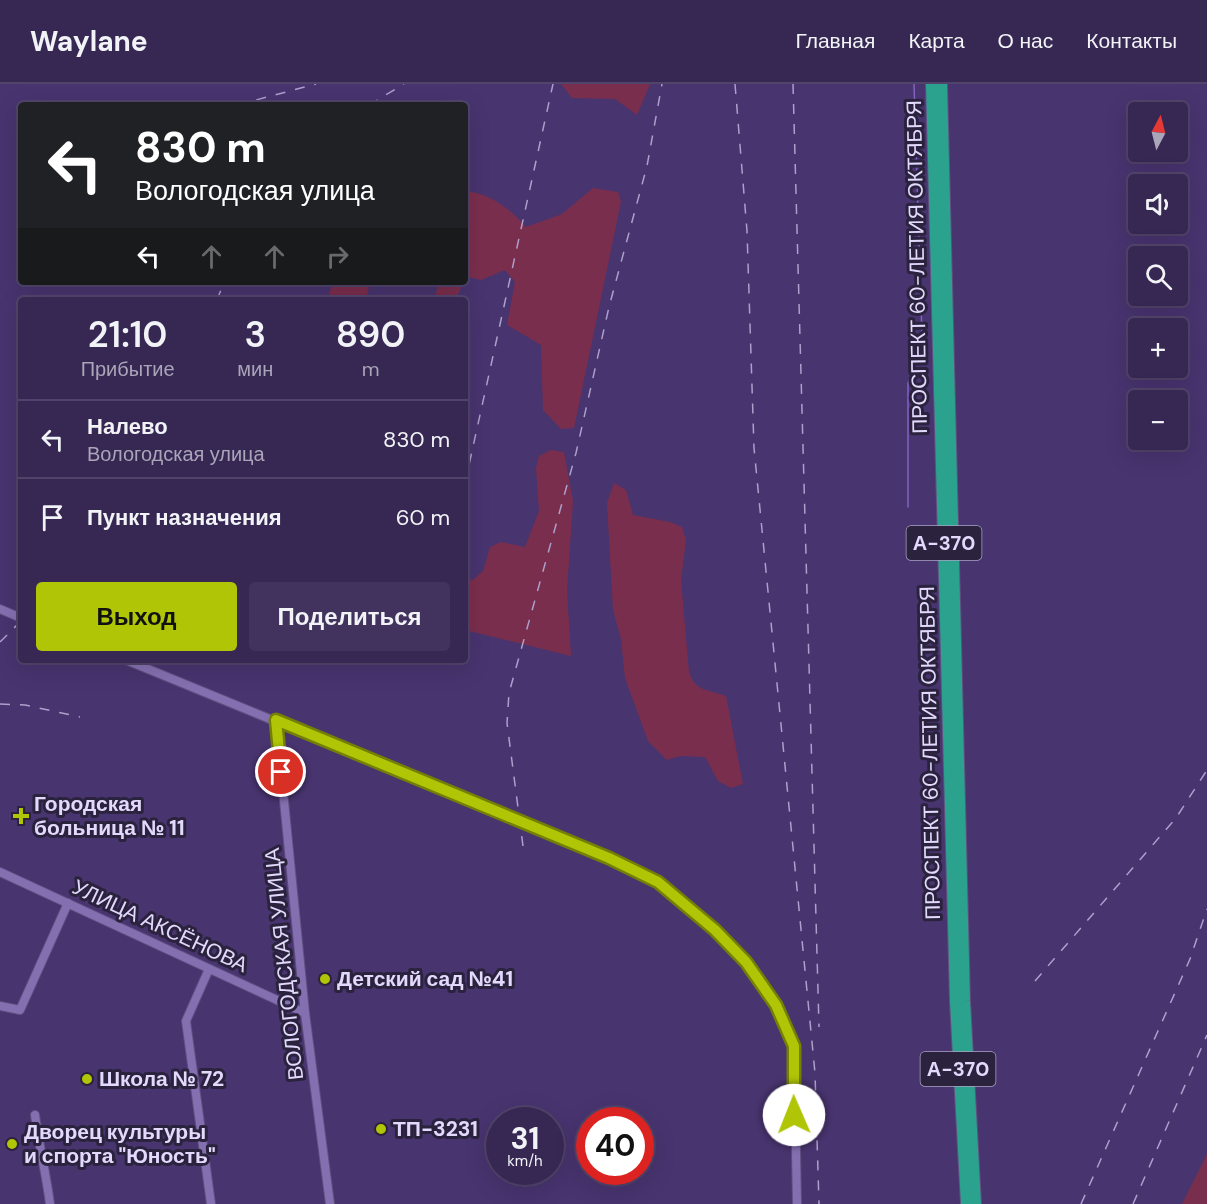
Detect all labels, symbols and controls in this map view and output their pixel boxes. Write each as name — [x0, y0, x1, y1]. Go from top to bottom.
text: Waylane — [30, 23, 148, 60]
text: Главная — [795, 27, 875, 55]
text: Карта — [908, 27, 965, 55]
text: О нас — [998, 27, 1053, 55]
text: Контакты — [1086, 27, 1177, 55]
street label: ПРОСПЕКТ 60-ЛЕТИЯ ОКТЯБРЯ — [900, 100, 934, 434]
north arrow — [1128, 102, 1188, 162]
map controls — [1128, 102, 1188, 450]
text: 830 m — [135, 120, 266, 175]
icon: left — [36, 126, 114, 204]
text: Вологодская улица — [135, 173, 375, 208]
button: sound — [1128, 174, 1188, 234]
icon: left — [132, 240, 165, 273]
icon: ahead — [195, 240, 228, 273]
icon: ahead — [258, 240, 291, 273]
icon: right — [321, 240, 354, 273]
button: search — [1128, 246, 1188, 306]
text: 21:10 — [88, 311, 167, 358]
text: 3 — [244, 311, 266, 358]
text: 890 — [336, 311, 405, 358]
button: + — [1128, 318, 1188, 378]
text: Прибытие — [81, 356, 175, 382]
text: мин — [237, 356, 273, 382]
text: m — [362, 356, 379, 382]
button: − — [1128, 390, 1188, 450]
text: Налево — [87, 412, 168, 441]
icon: left — [36, 423, 69, 456]
text: 830 m — [383, 425, 450, 454]
text: Вологодская улица — [87, 441, 265, 467]
icon: arrive — [36, 501, 69, 534]
text: Пункт назначения — [87, 503, 282, 532]
text: 60 m — [396, 503, 450, 532]
road number: А-370 — [906, 526, 982, 560]
button: Выход — [36, 582, 237, 651]
button: Поделиться — [249, 582, 450, 651]
street label: ПРОСПЕКТ 60-ЛЕТИЯ ОКТЯБРЯ — [913, 586, 947, 920]
pin — [255, 746, 306, 797]
icon: arrive — [264, 755, 297, 788]
place label: Городская больница № 11 — [34, 790, 185, 842]
marker: Городская больница № 11 — [12, 807, 30, 825]
street label: ВОЛОГОДСКАЯ УЛИЦА — [258, 847, 310, 1081]
street label: УЛИЦА АКСЁНОВА — [68, 873, 252, 979]
place label: Детский сад №41 — [337, 965, 513, 993]
marker: Детский сад №41 — [318, 972, 332, 986]
road number: А-370 — [920, 1052, 996, 1086]
place label: Школа № 72 — [99, 1065, 224, 1093]
marker: Школа № 72 — [80, 1072, 94, 1086]
position arrow — [762, 1083, 826, 1147]
speed limit sign: 40 — [576, 1107, 654, 1185]
place label: ТП-3231 — [393, 1115, 478, 1143]
place label: Дворец культуры и спорта "Юность" — [24, 1118, 216, 1170]
text: 31 — [511, 1119, 539, 1158]
marker: ТП-3231 — [374, 1122, 388, 1136]
marker: Дворец культуры и спорта "Юность" — [5, 1137, 19, 1151]
text: km/h — [507, 1151, 543, 1171]

